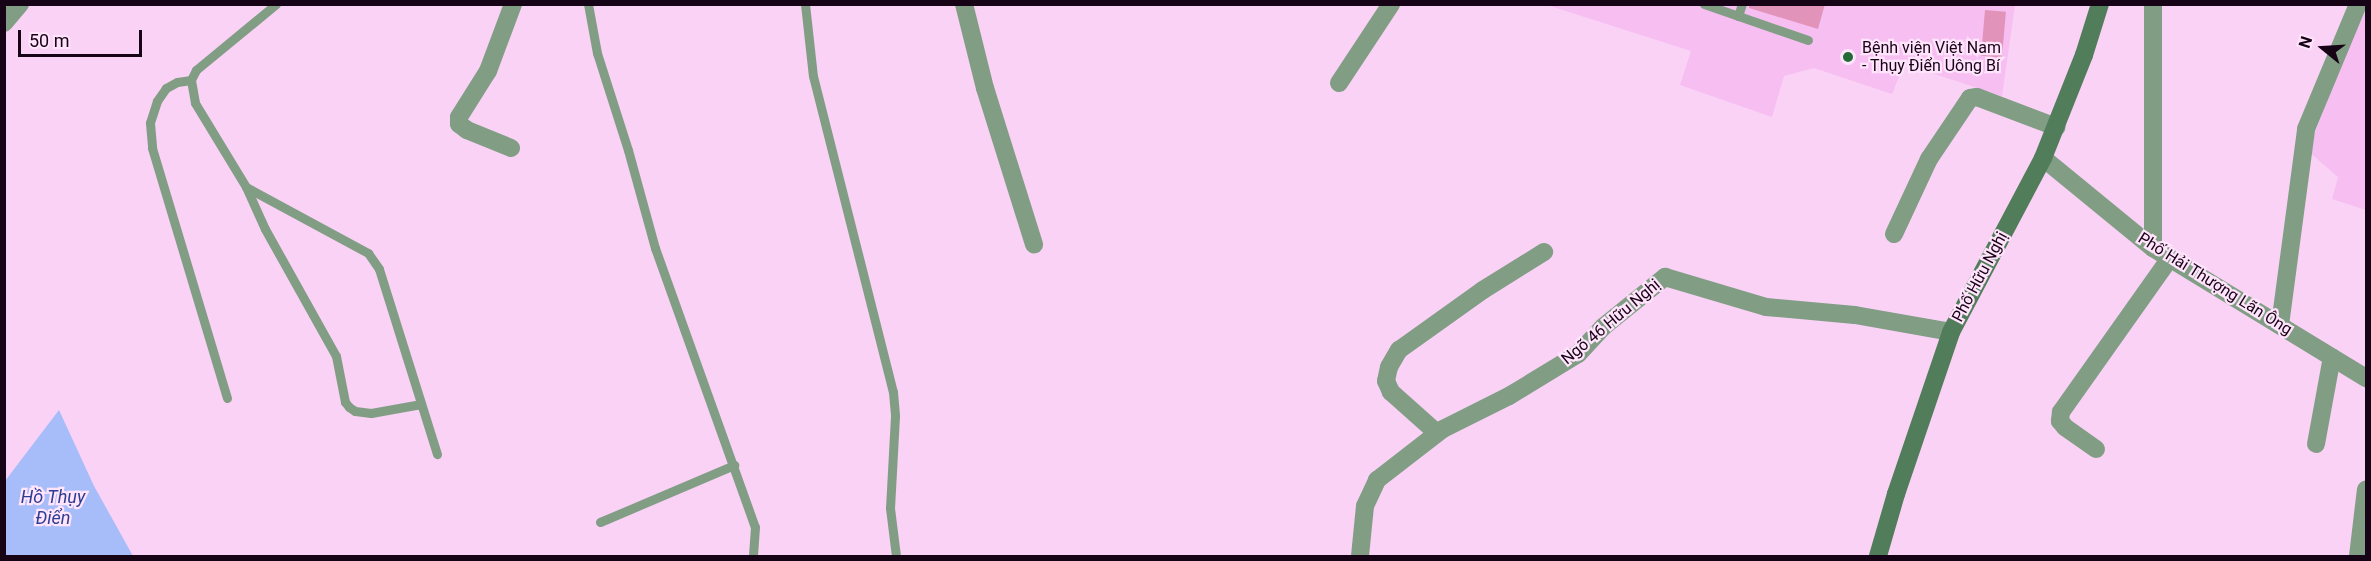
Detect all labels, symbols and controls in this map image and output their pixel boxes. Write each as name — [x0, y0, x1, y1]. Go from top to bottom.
scale bar — [21, 18, 146, 56]
north arrow — [2293, 18, 2353, 78]
text: 50 m — [29, 30, 69, 51]
text: N — [2295, 34, 2316, 51]
place label: Bệnh viện Việt Nam - Thụy Điển Uông Bí — [1862, 38, 2001, 76]
marker: Bệnh viện Việt Nam - Thụy Điển Uông Bí — [1839, 48, 1857, 66]
street label: Phố Hữu Nghị — [1948, 229, 2012, 325]
street label: Phố Hải Thượng Lãn Ông — [2134, 229, 2296, 339]
street label: Ngõ 46 Hữu Nghị — [1558, 275, 1664, 369]
water label: Hồ Thụy Điển — [21, 487, 85, 530]

